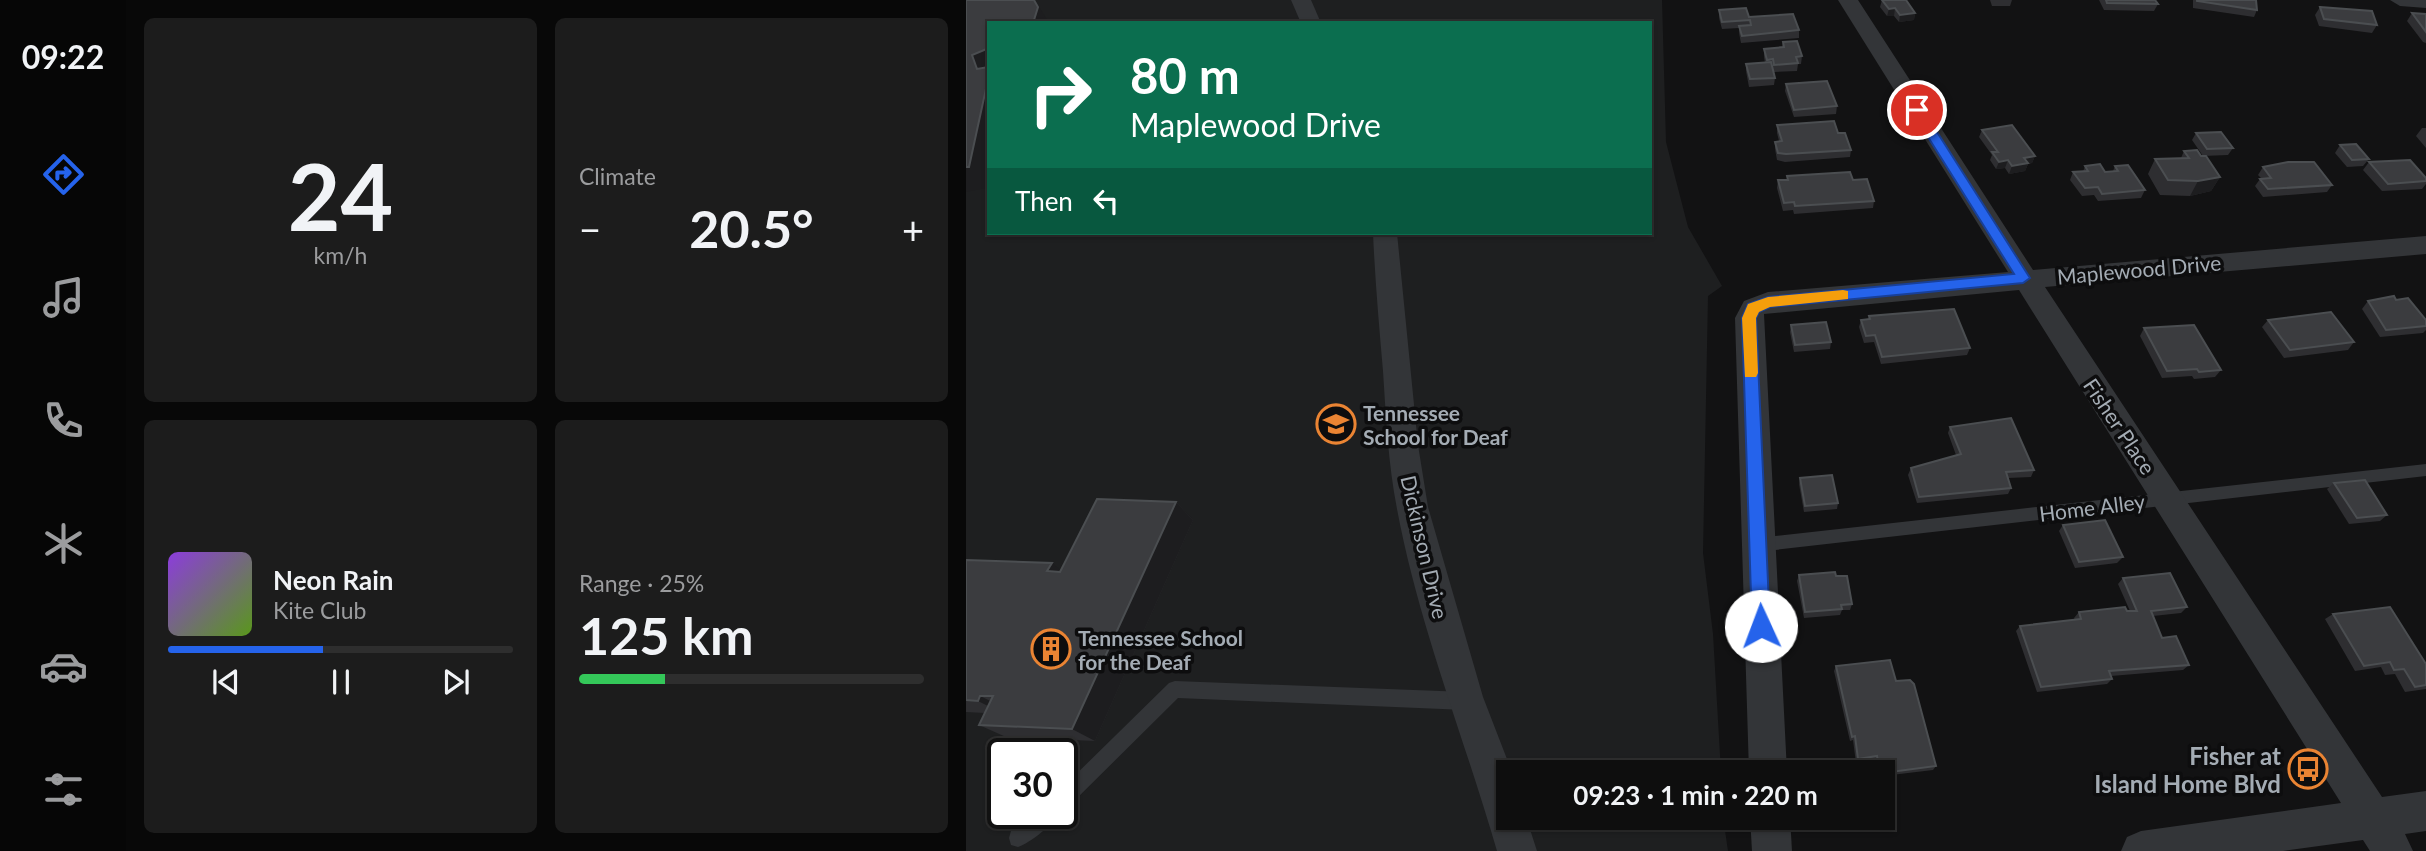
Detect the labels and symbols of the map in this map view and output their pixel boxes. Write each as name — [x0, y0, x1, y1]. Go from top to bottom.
pin — [1887, 80, 1947, 140]
street label: Maplewood Drive — [2056, 249, 2222, 289]
street label: Fisher Place — [2079, 373, 2161, 479]
place label: Tennessee School for Deaf — [1363, 400, 1508, 449]
school or university icon: Tennessee School for Deaf — [1315, 403, 1357, 445]
street label: Dickinson Drive — [1396, 473, 1454, 621]
street label: Home Alley — [2038, 488, 2146, 526]
position arrow — [1724, 589, 1798, 663]
place label: Tennessee School for the Deaf — [1078, 625, 1243, 674]
building icon: Tennessee School for the Deaf — [1030, 628, 1072, 670]
speed limit sign: 30 — [987, 738, 1078, 829]
place label: Fisher at Island Home Blvd — [2094, 741, 2281, 798]
bus stop icon: Fisher at Island Home Blvd — [2287, 748, 2329, 790]

